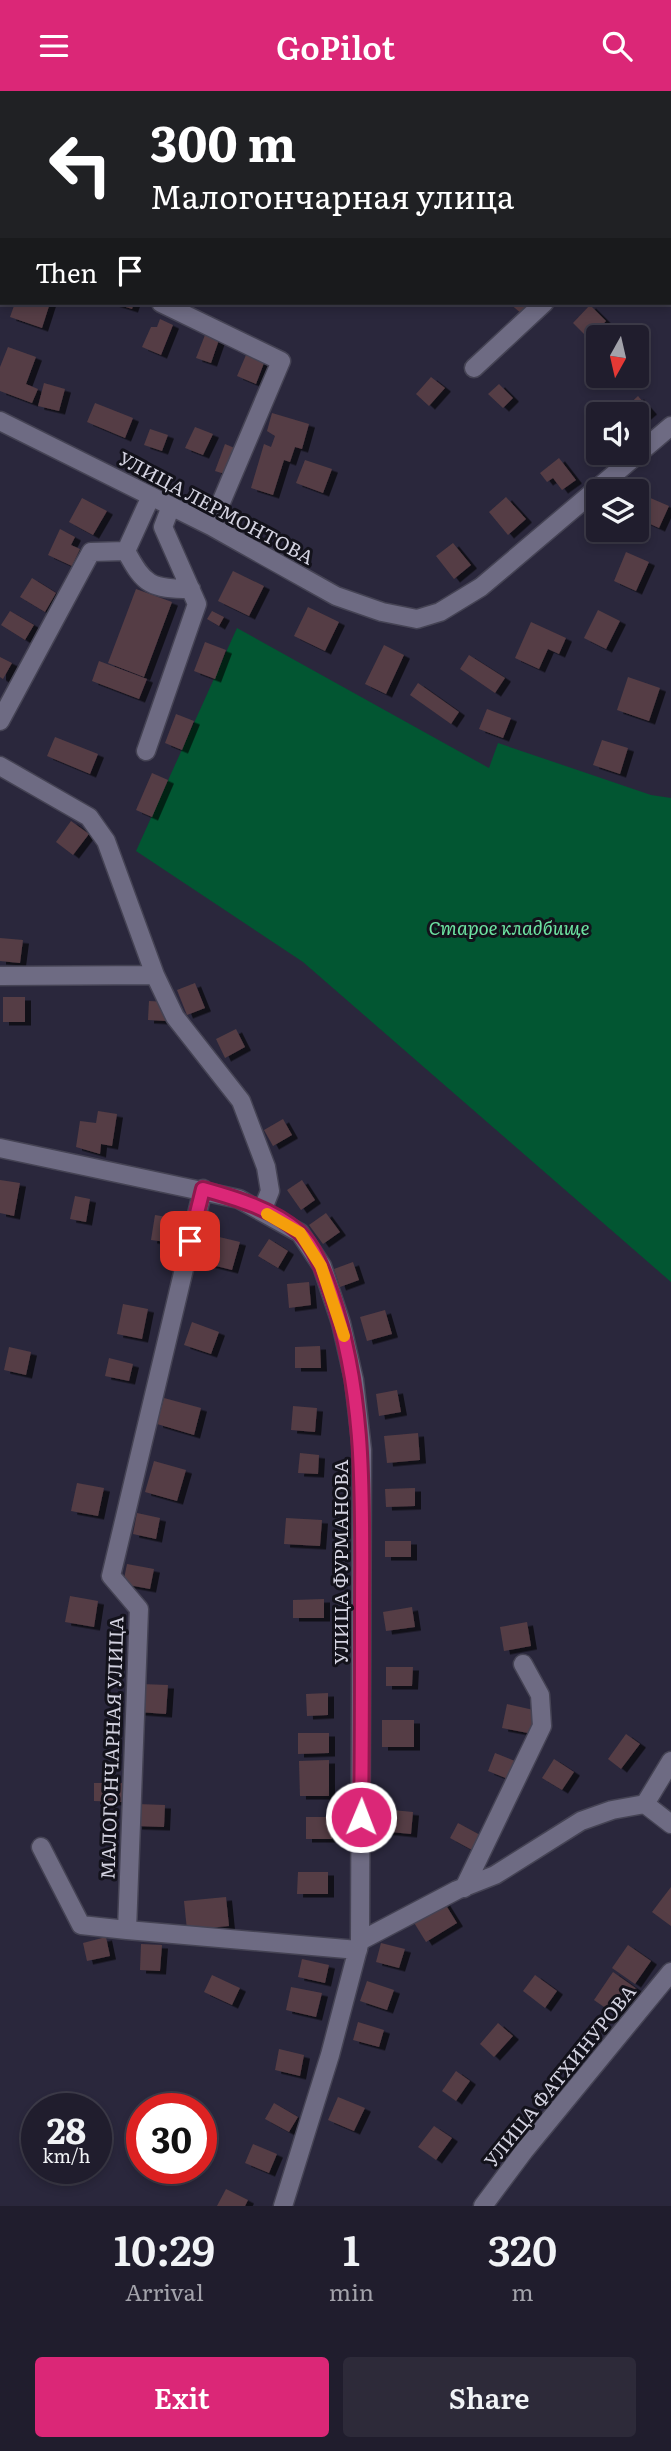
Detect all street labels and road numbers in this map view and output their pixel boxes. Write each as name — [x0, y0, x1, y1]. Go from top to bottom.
street label: УЛИЦА ЛЕРМОНТОВА — [114, 444, 319, 571]
street label: УЛИЦА ФУРМАНОВА — [326, 1460, 354, 1664]
street label: МАЛОГОНЧАРНАЯ УЛИЦА — [92, 1616, 130, 1880]
street label: УЛИЦА ФАТХИНУРОВА — [477, 1978, 642, 2173]

